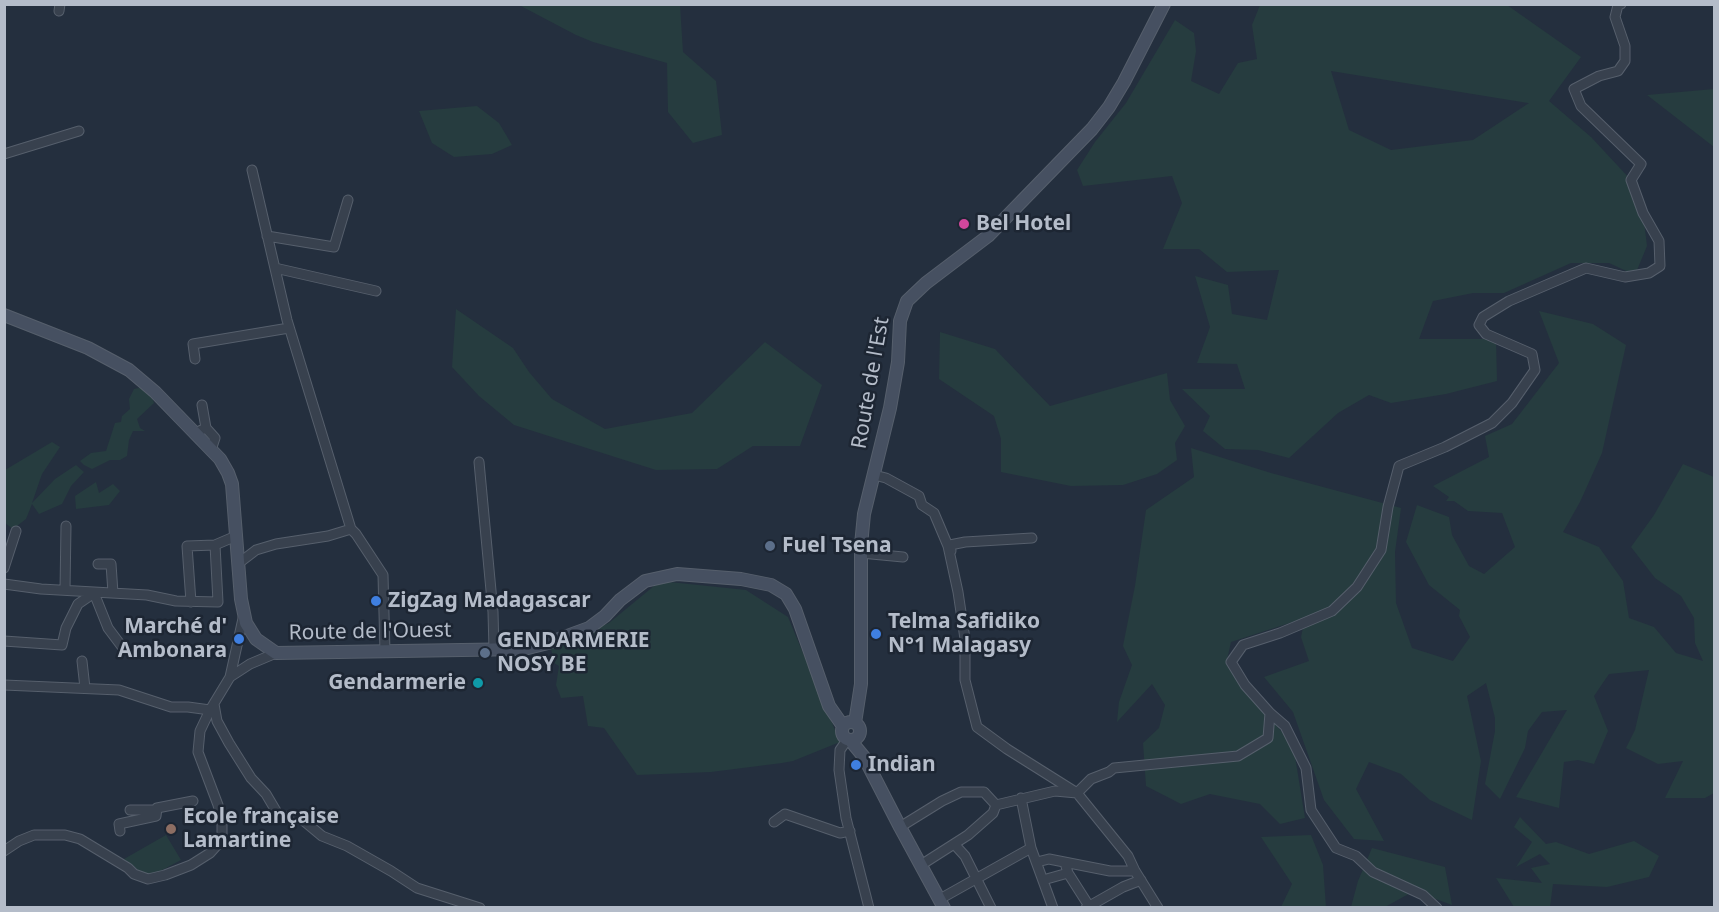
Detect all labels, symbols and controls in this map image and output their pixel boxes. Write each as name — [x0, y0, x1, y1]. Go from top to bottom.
place label: Bel Hotel — [976, 211, 1071, 237]
marker: Bel Hotel — [957, 217, 971, 231]
street label: Route de l'Est — [847, 315, 895, 451]
place label: Fuel Tsena — [782, 533, 892, 559]
marker: Fuel Tsena — [763, 539, 777, 553]
place label: ZigZag Madagascar — [388, 588, 591, 614]
marker: ZigZag Madagascar — [369, 594, 383, 608]
place label: Telma Safidiko N°1 Malagasy — [888, 609, 1040, 659]
place label: Marché d' Ambonara — [118, 614, 227, 664]
street label: Route de l'Ouest — [288, 618, 452, 646]
marker: Telma Safidiko N°1 Malagasy — [869, 627, 883, 641]
place label: GENDARMERIE NOSY BE — [497, 628, 650, 678]
marker: Marché d' Ambonara — [232, 632, 246, 646]
marker: GENDARMERIE NOSY BE — [478, 646, 492, 660]
place label: Gendarmerie — [328, 670, 466, 696]
marker: Gendarmerie — [471, 676, 485, 690]
place label: Indian — [868, 752, 936, 778]
marker: Indian — [849, 758, 863, 772]
place label: Ecole française Lamartine — [183, 804, 339, 854]
marker: Ecole française Lamartine — [164, 822, 178, 836]

